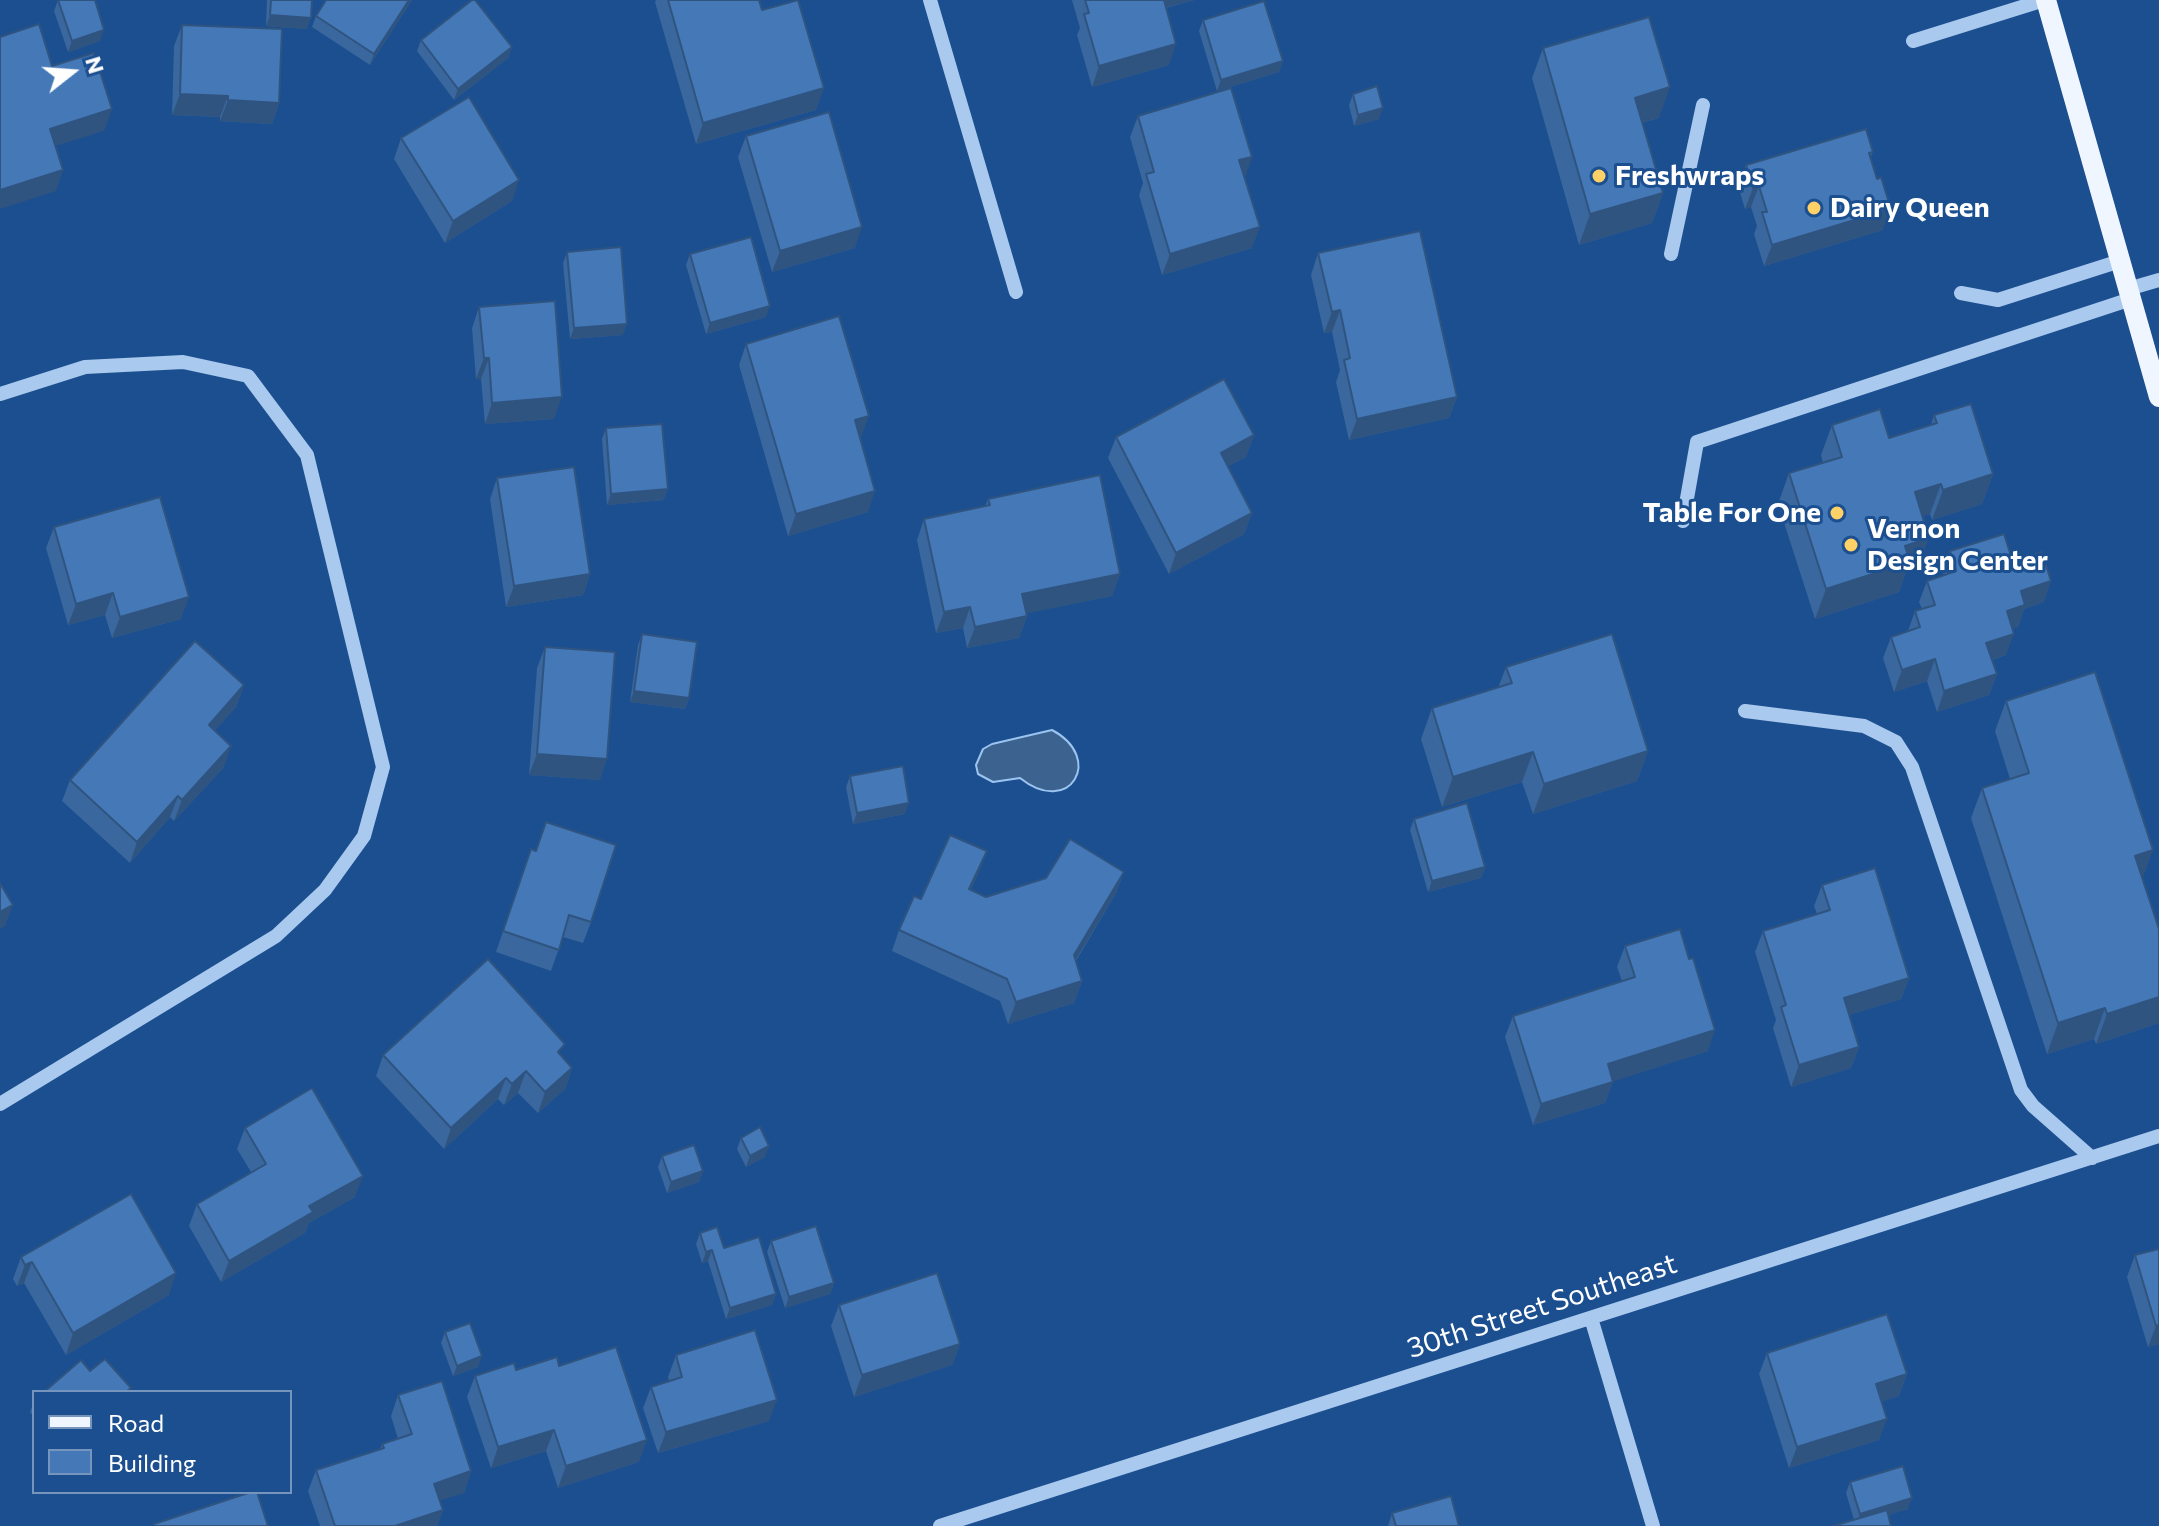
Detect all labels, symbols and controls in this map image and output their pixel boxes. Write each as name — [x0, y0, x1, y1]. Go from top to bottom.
north arrow — [32, 32, 112, 112]
text: N — [80, 53, 111, 77]
place label: Freshwraps — [1615, 159, 1764, 193]
marker: Freshwraps — [1590, 167, 1608, 185]
place label: Dairy Queen — [1830, 191, 1990, 225]
marker: Dairy Queen — [1805, 199, 1823, 217]
place label: Table For One — [1643, 496, 1821, 530]
marker: Table For One — [1828, 504, 1846, 522]
place label: Vernon Design Center — [1867, 512, 2048, 578]
marker: Vernon Design Center — [1842, 536, 1860, 554]
street label: 30th Street Southeast — [1403, 1247, 1681, 1365]
legend — [32, 1390, 292, 1494]
text: Road — [108, 1408, 164, 1437]
text: Building — [108, 1448, 196, 1477]

